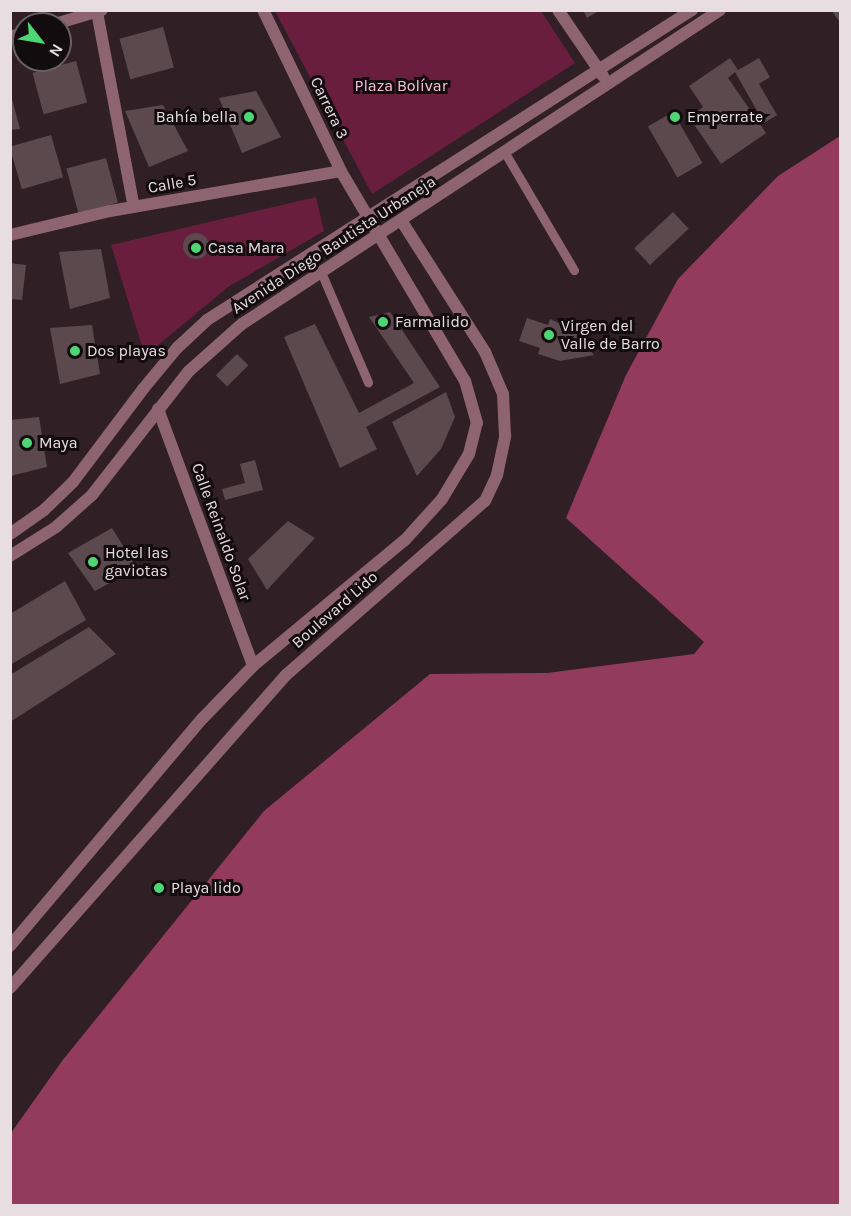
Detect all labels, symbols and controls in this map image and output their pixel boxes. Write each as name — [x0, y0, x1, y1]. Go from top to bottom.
north arrow — [12, 12, 72, 72]
text: N — [45, 41, 67, 60]
street label: Carrera 3 — [306, 74, 352, 142]
park label: Plaza Bolívar — [355, 76, 447, 96]
place label: Bahía bella — [156, 107, 237, 127]
place label: Emperrate — [687, 107, 763, 127]
marker: Bahía bella — [242, 110, 256, 124]
marker: Emperrate — [668, 110, 682, 124]
street label: Calle 5 — [146, 170, 198, 198]
street label: Avenida Diego Bautista Urbaneja — [228, 172, 440, 318]
place label: Casa Mara — [208, 238, 285, 258]
marker: Casa Mara — [189, 241, 203, 255]
place label: Farmalido — [395, 312, 469, 332]
marker: Farmalido — [376, 315, 390, 329]
place label: Virgen del Valle de Barro — [561, 316, 660, 354]
marker: Virgen del Valle de Barro — [542, 328, 556, 342]
place label: Dos playas — [87, 341, 166, 361]
marker: Dos playas — [68, 344, 82, 358]
place label: Maya — [39, 433, 78, 453]
marker: Maya — [20, 436, 34, 450]
street label: Calle Reinaldo Solar — [187, 461, 255, 603]
place label: Hotel las gaviotas — [105, 543, 169, 581]
marker: Hotel las gaviotas — [86, 555, 100, 569]
street label: Boulevard Lido — [288, 568, 382, 652]
place label: Playa lido — [171, 878, 241, 898]
marker: Playa lido — [152, 881, 166, 895]

